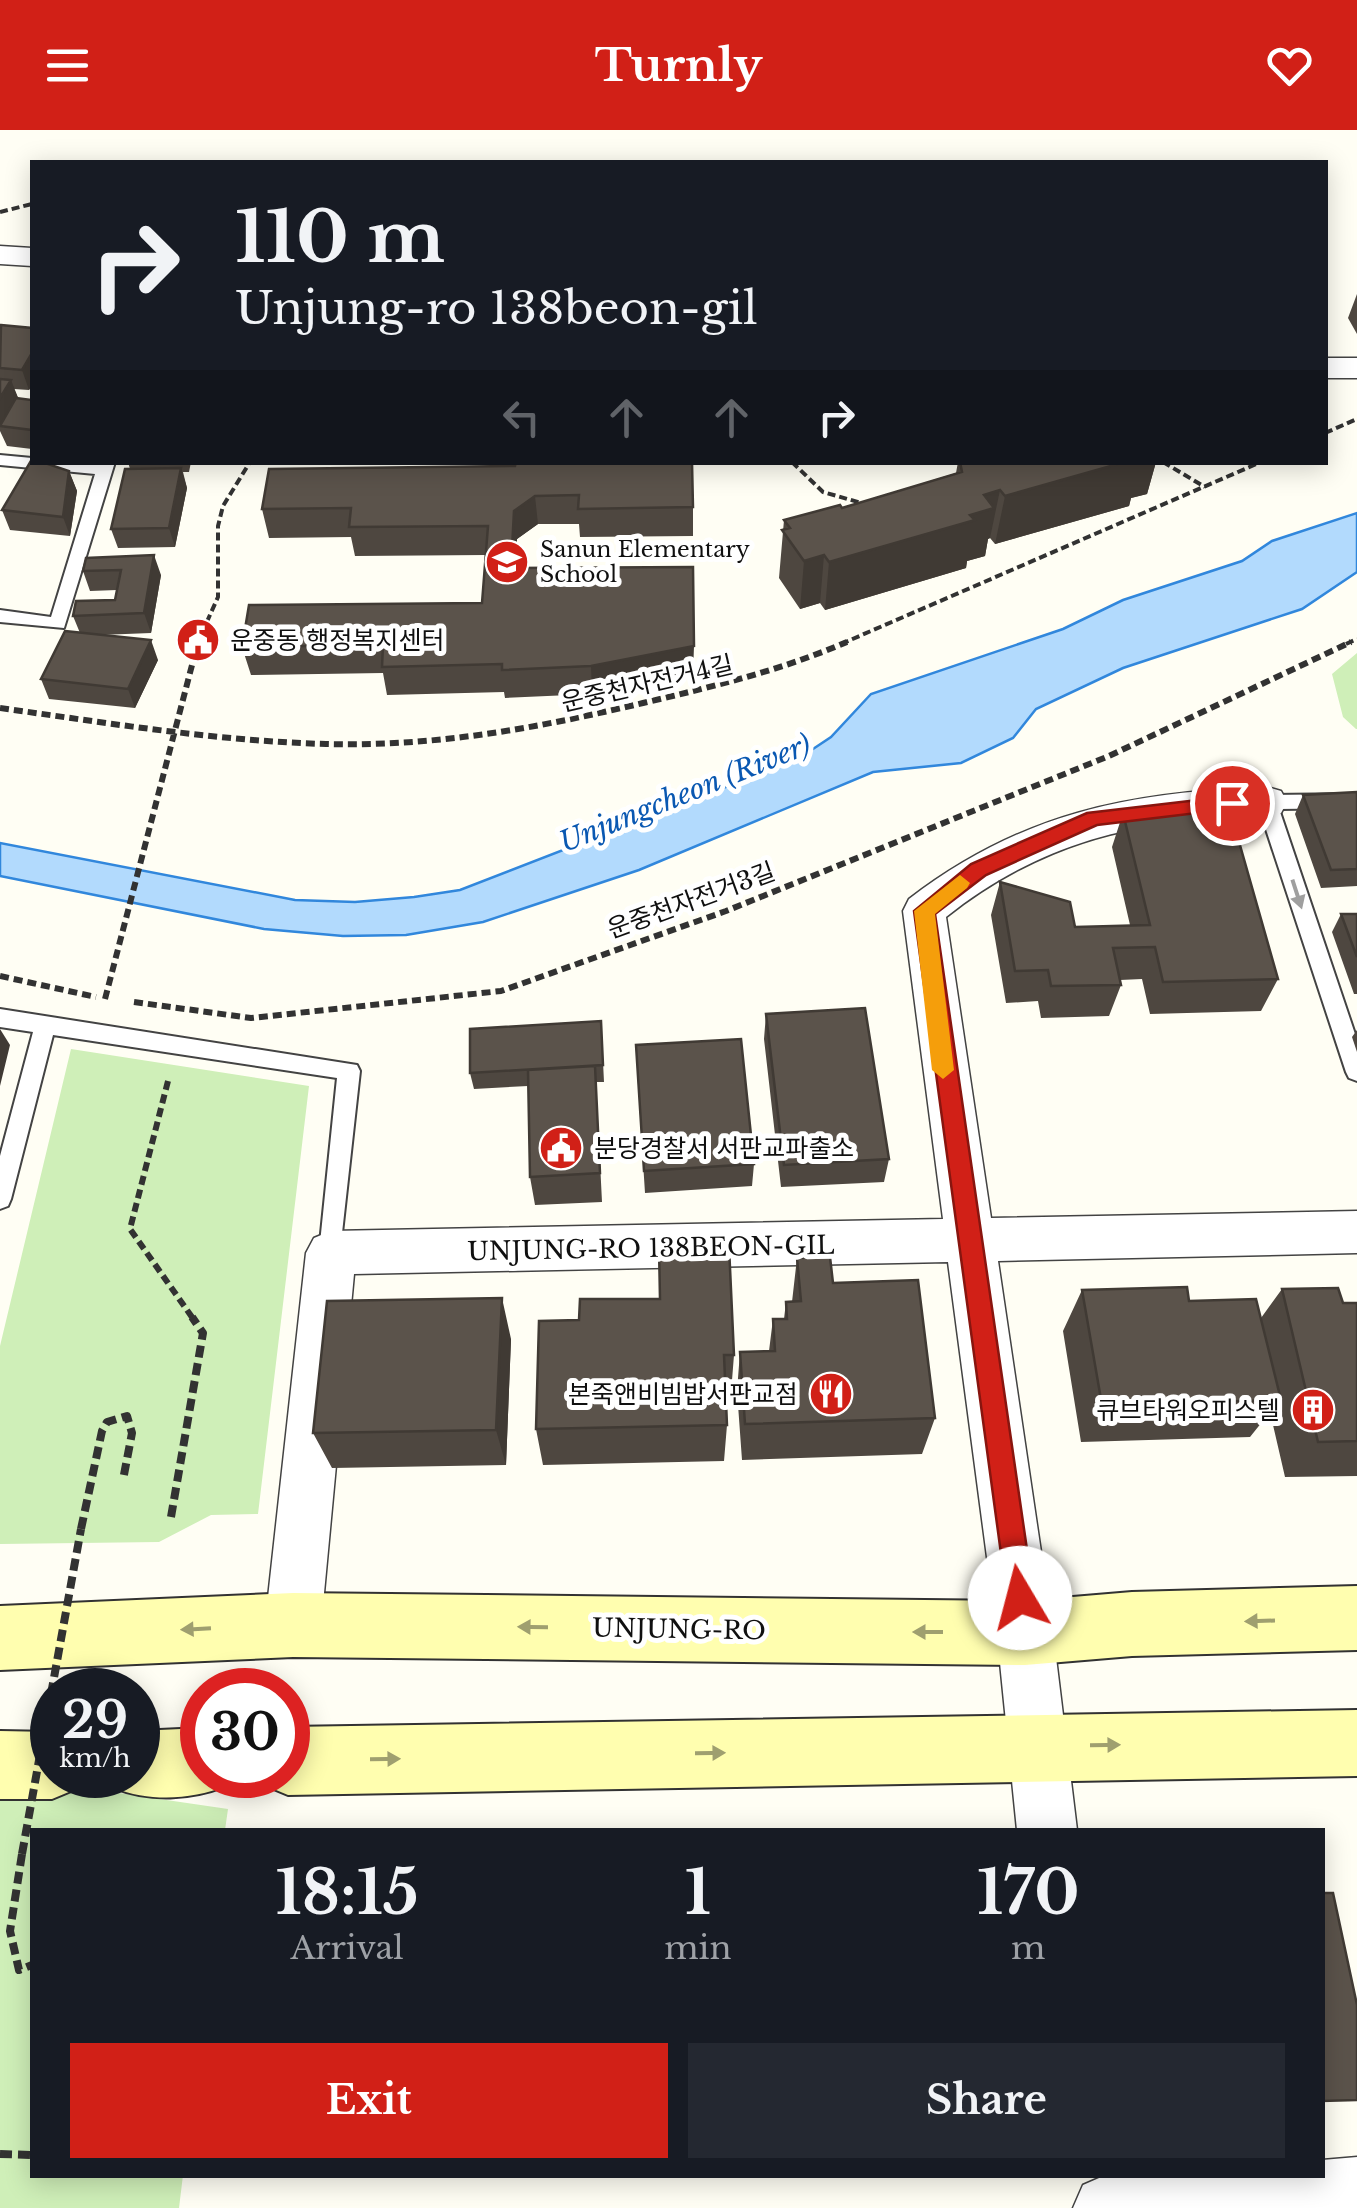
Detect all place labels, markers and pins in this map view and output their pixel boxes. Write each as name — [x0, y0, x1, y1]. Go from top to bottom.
place label: Sanun Elementary School — [540, 536, 750, 588]
school or university icon: Sanun Elementary School — [484, 539, 530, 585]
public building icon: 운중동 행정복지센터 — [175, 617, 221, 663]
place label: 운중동 행정복지센터 — [230, 625, 444, 656]
pin — [1190, 761, 1275, 846]
public building icon: 분당경찰서 서판교파출소 — [538, 1125, 584, 1171]
place label: 분당경찰서 서판교파출소 — [594, 1133, 854, 1164]
restaurant icon: 본죽앤비빔밥서판교점 — [808, 1371, 854, 1417]
place label: 본죽앤비빔밥서판교점 — [568, 1379, 798, 1410]
building icon: 큐브타워오피스텔 — [1290, 1387, 1336, 1433]
place label: 큐브타워오피스텔 — [1096, 1395, 1280, 1426]

